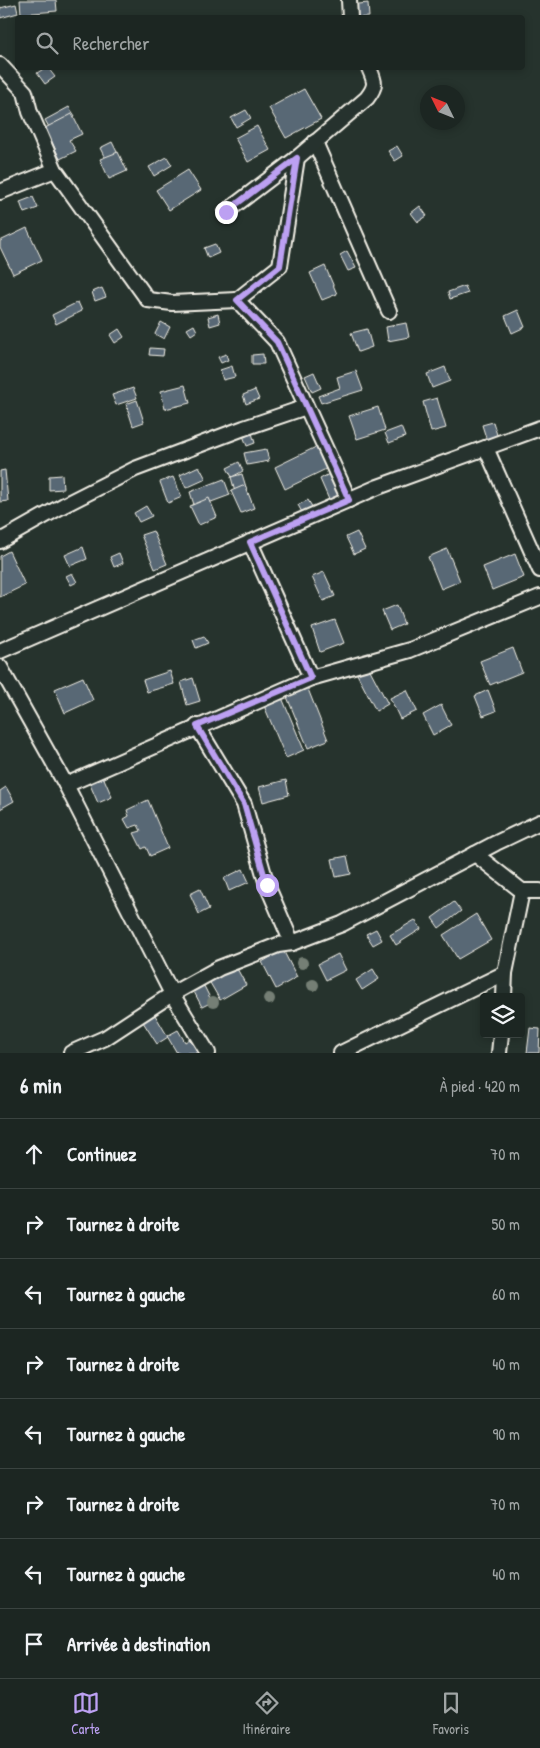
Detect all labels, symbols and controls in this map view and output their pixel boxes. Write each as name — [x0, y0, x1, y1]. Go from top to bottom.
search box — [15, 15, 525, 70]
icon: search — [33, 29, 61, 57]
text: Rechercher — [73, 30, 150, 56]
north arrow — [420, 85, 465, 130]
route end — [215, 201, 238, 224]
route start — [256, 874, 279, 897]
map controls — [480, 993, 525, 1038]
button: layers — [480, 993, 525, 1038]
text: 6 min — [20, 1071, 62, 1100]
text: À pied · 420 m — [440, 1075, 520, 1097]
icon: ahead — [20, 1140, 48, 1168]
text: Continuez — [67, 1141, 136, 1167]
text: 70 m — [490, 1143, 520, 1165]
icon: right — [20, 1210, 48, 1238]
text: Tournez à droite — [67, 1211, 180, 1237]
text: 50 m — [492, 1213, 520, 1235]
icon: left — [20, 1280, 48, 1308]
text: Tournez à gauche — [67, 1281, 185, 1307]
text: 60 m — [492, 1283, 520, 1305]
icon: right — [20, 1350, 48, 1378]
text: Tournez à droite — [67, 1351, 180, 1377]
text: 40 m — [492, 1353, 520, 1375]
icon: left — [20, 1420, 48, 1448]
text: Tournez à gauche — [67, 1421, 185, 1447]
text: 90 m — [492, 1423, 520, 1445]
icon: right — [20, 1490, 48, 1518]
text: Tournez à droite — [67, 1491, 180, 1517]
text: 70 m — [490, 1493, 520, 1515]
icon: left — [20, 1560, 48, 1588]
text: Tournez à gauche — [67, 1561, 185, 1587]
text: 40 m — [492, 1563, 520, 1585]
icon: arrive — [20, 1630, 48, 1658]
text: Arrivée à destination — [67, 1631, 210, 1657]
tab: Carte — [71, 1689, 100, 1738]
tab: Itinéraire — [242, 1689, 291, 1738]
tab: Favoris — [433, 1689, 469, 1738]

